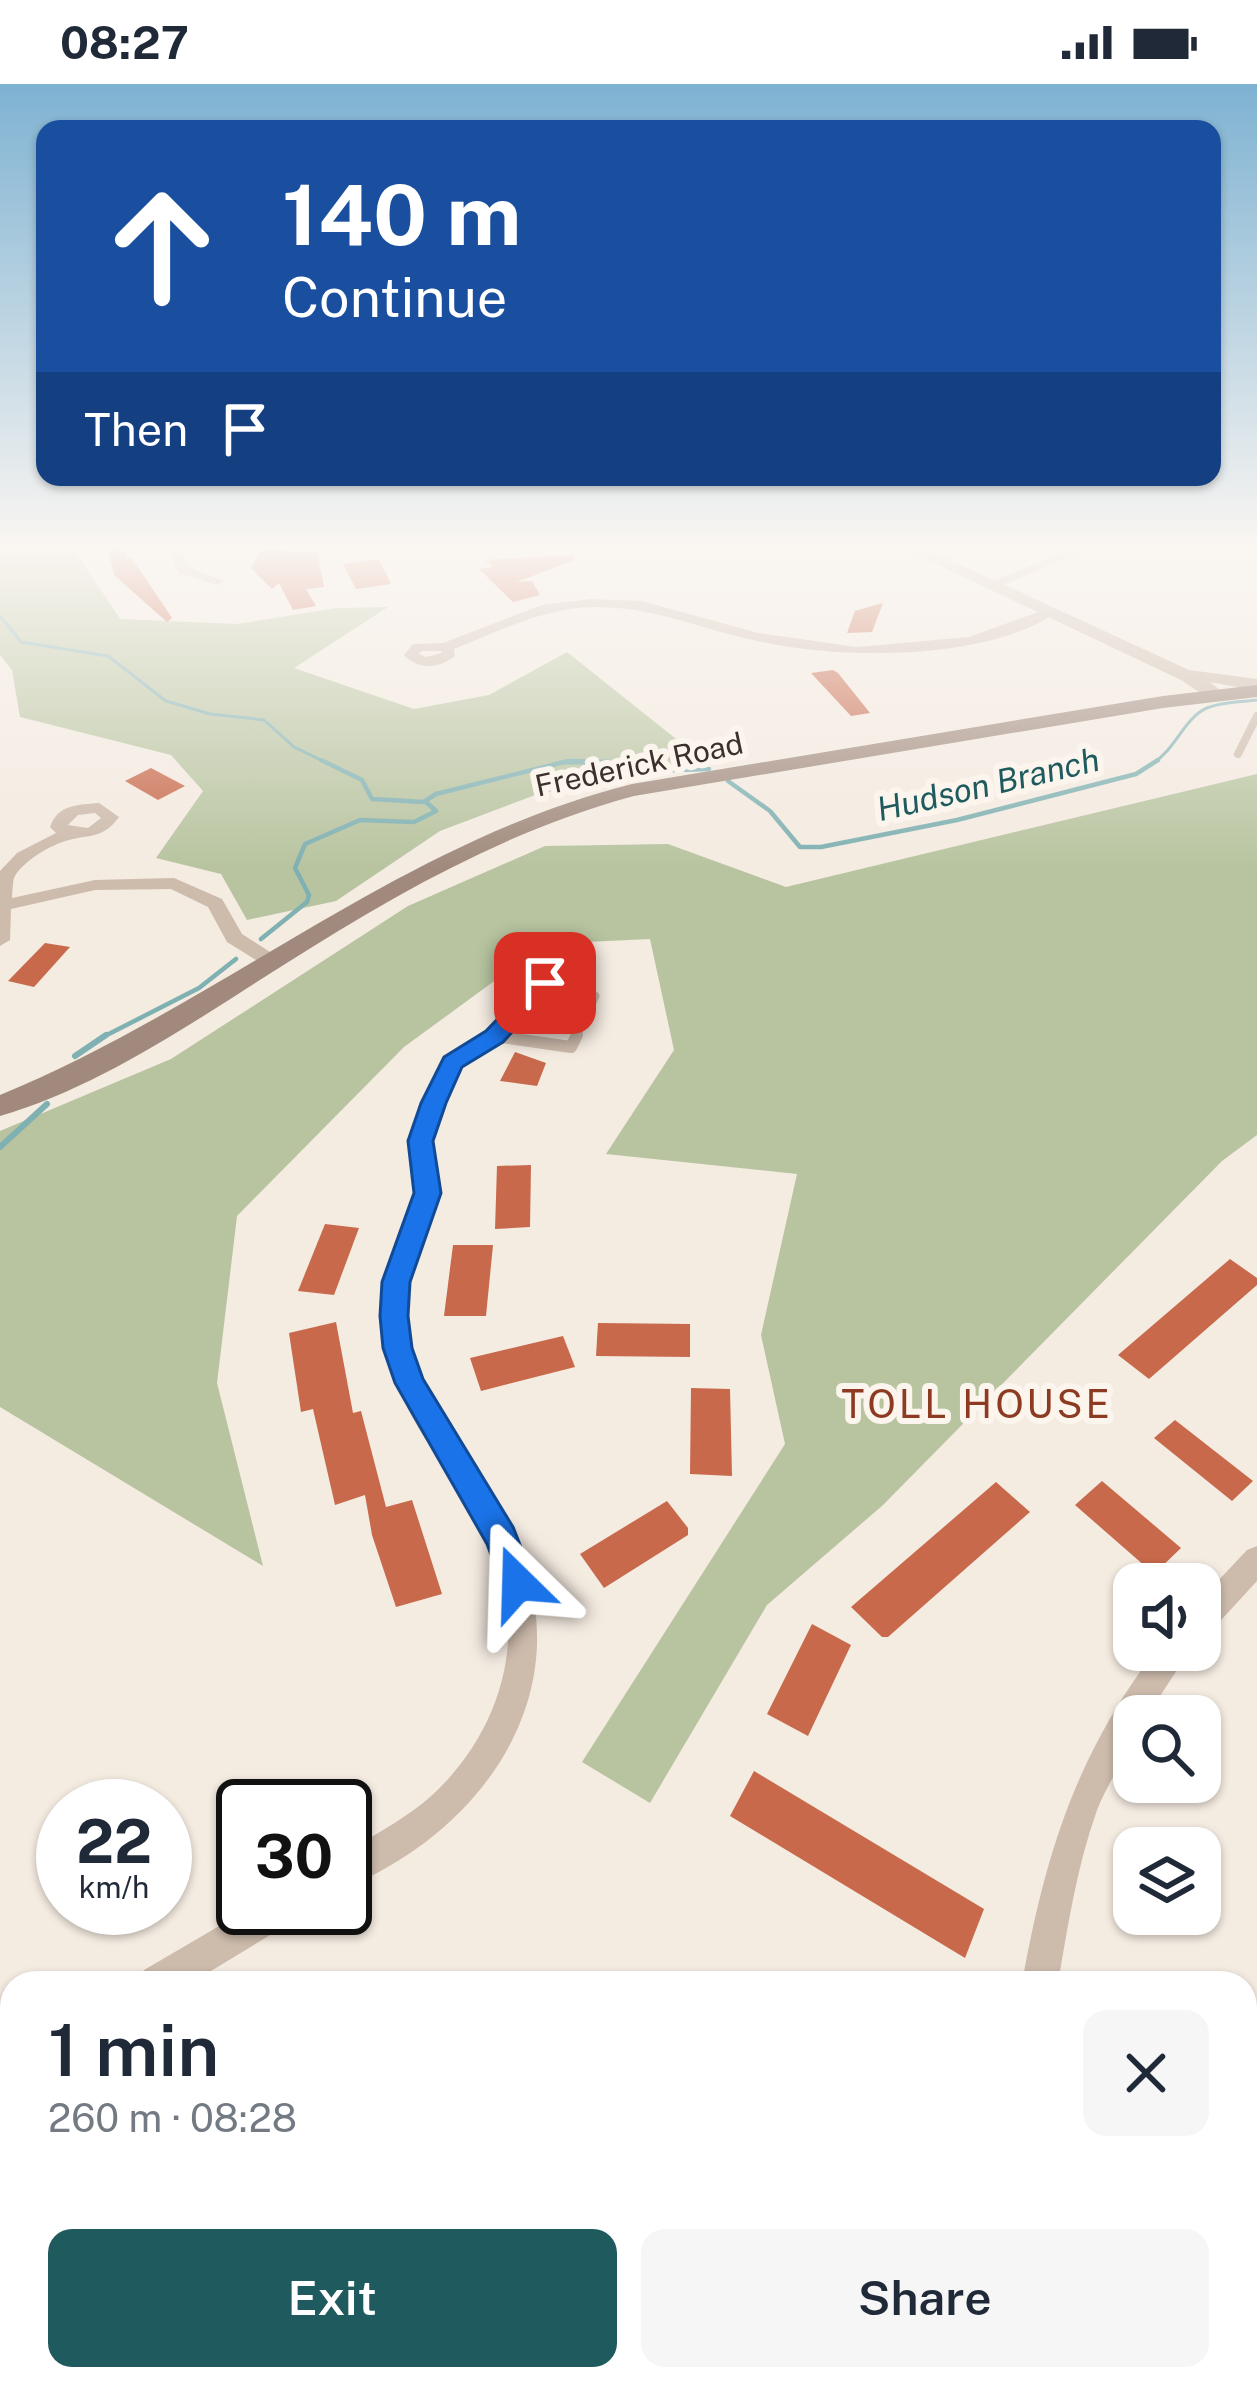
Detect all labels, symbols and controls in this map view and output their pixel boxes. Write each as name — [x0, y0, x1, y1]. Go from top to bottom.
text: 08:27 — [60, 16, 189, 69]
text: 140 m — [282, 165, 521, 264]
icon: ahead — [84, 168, 240, 324]
text: Continue — [282, 266, 507, 329]
icon: arrive — [212, 396, 278, 462]
text: Then — [84, 403, 188, 456]
street label: Frederick Road — [532, 724, 746, 804]
water label: Hudson Branch — [873, 740, 1103, 828]
pin — [494, 932, 596, 1034]
icon: arrive — [512, 950, 578, 1016]
district label: TOLL HOUSE — [841, 1381, 1113, 1427]
position arrow — [455, 1520, 581, 1646]
map controls — [1113, 1563, 1221, 1935]
button: sound — [1113, 1563, 1221, 1671]
button: search — [1113, 1695, 1221, 1803]
speed limit sign: 30 — [216, 1779, 372, 1935]
text: 22 — [76, 1806, 152, 1877]
button: layers — [1113, 1827, 1221, 1935]
text: km/h — [79, 1869, 149, 1905]
text: 1 min — [48, 2008, 219, 2092]
button: close — [1083, 2010, 1209, 2136]
text: 260 m · 08:28 — [48, 2095, 297, 2141]
button: Exit — [48, 2229, 617, 2367]
button: Share — [641, 2229, 1209, 2367]

